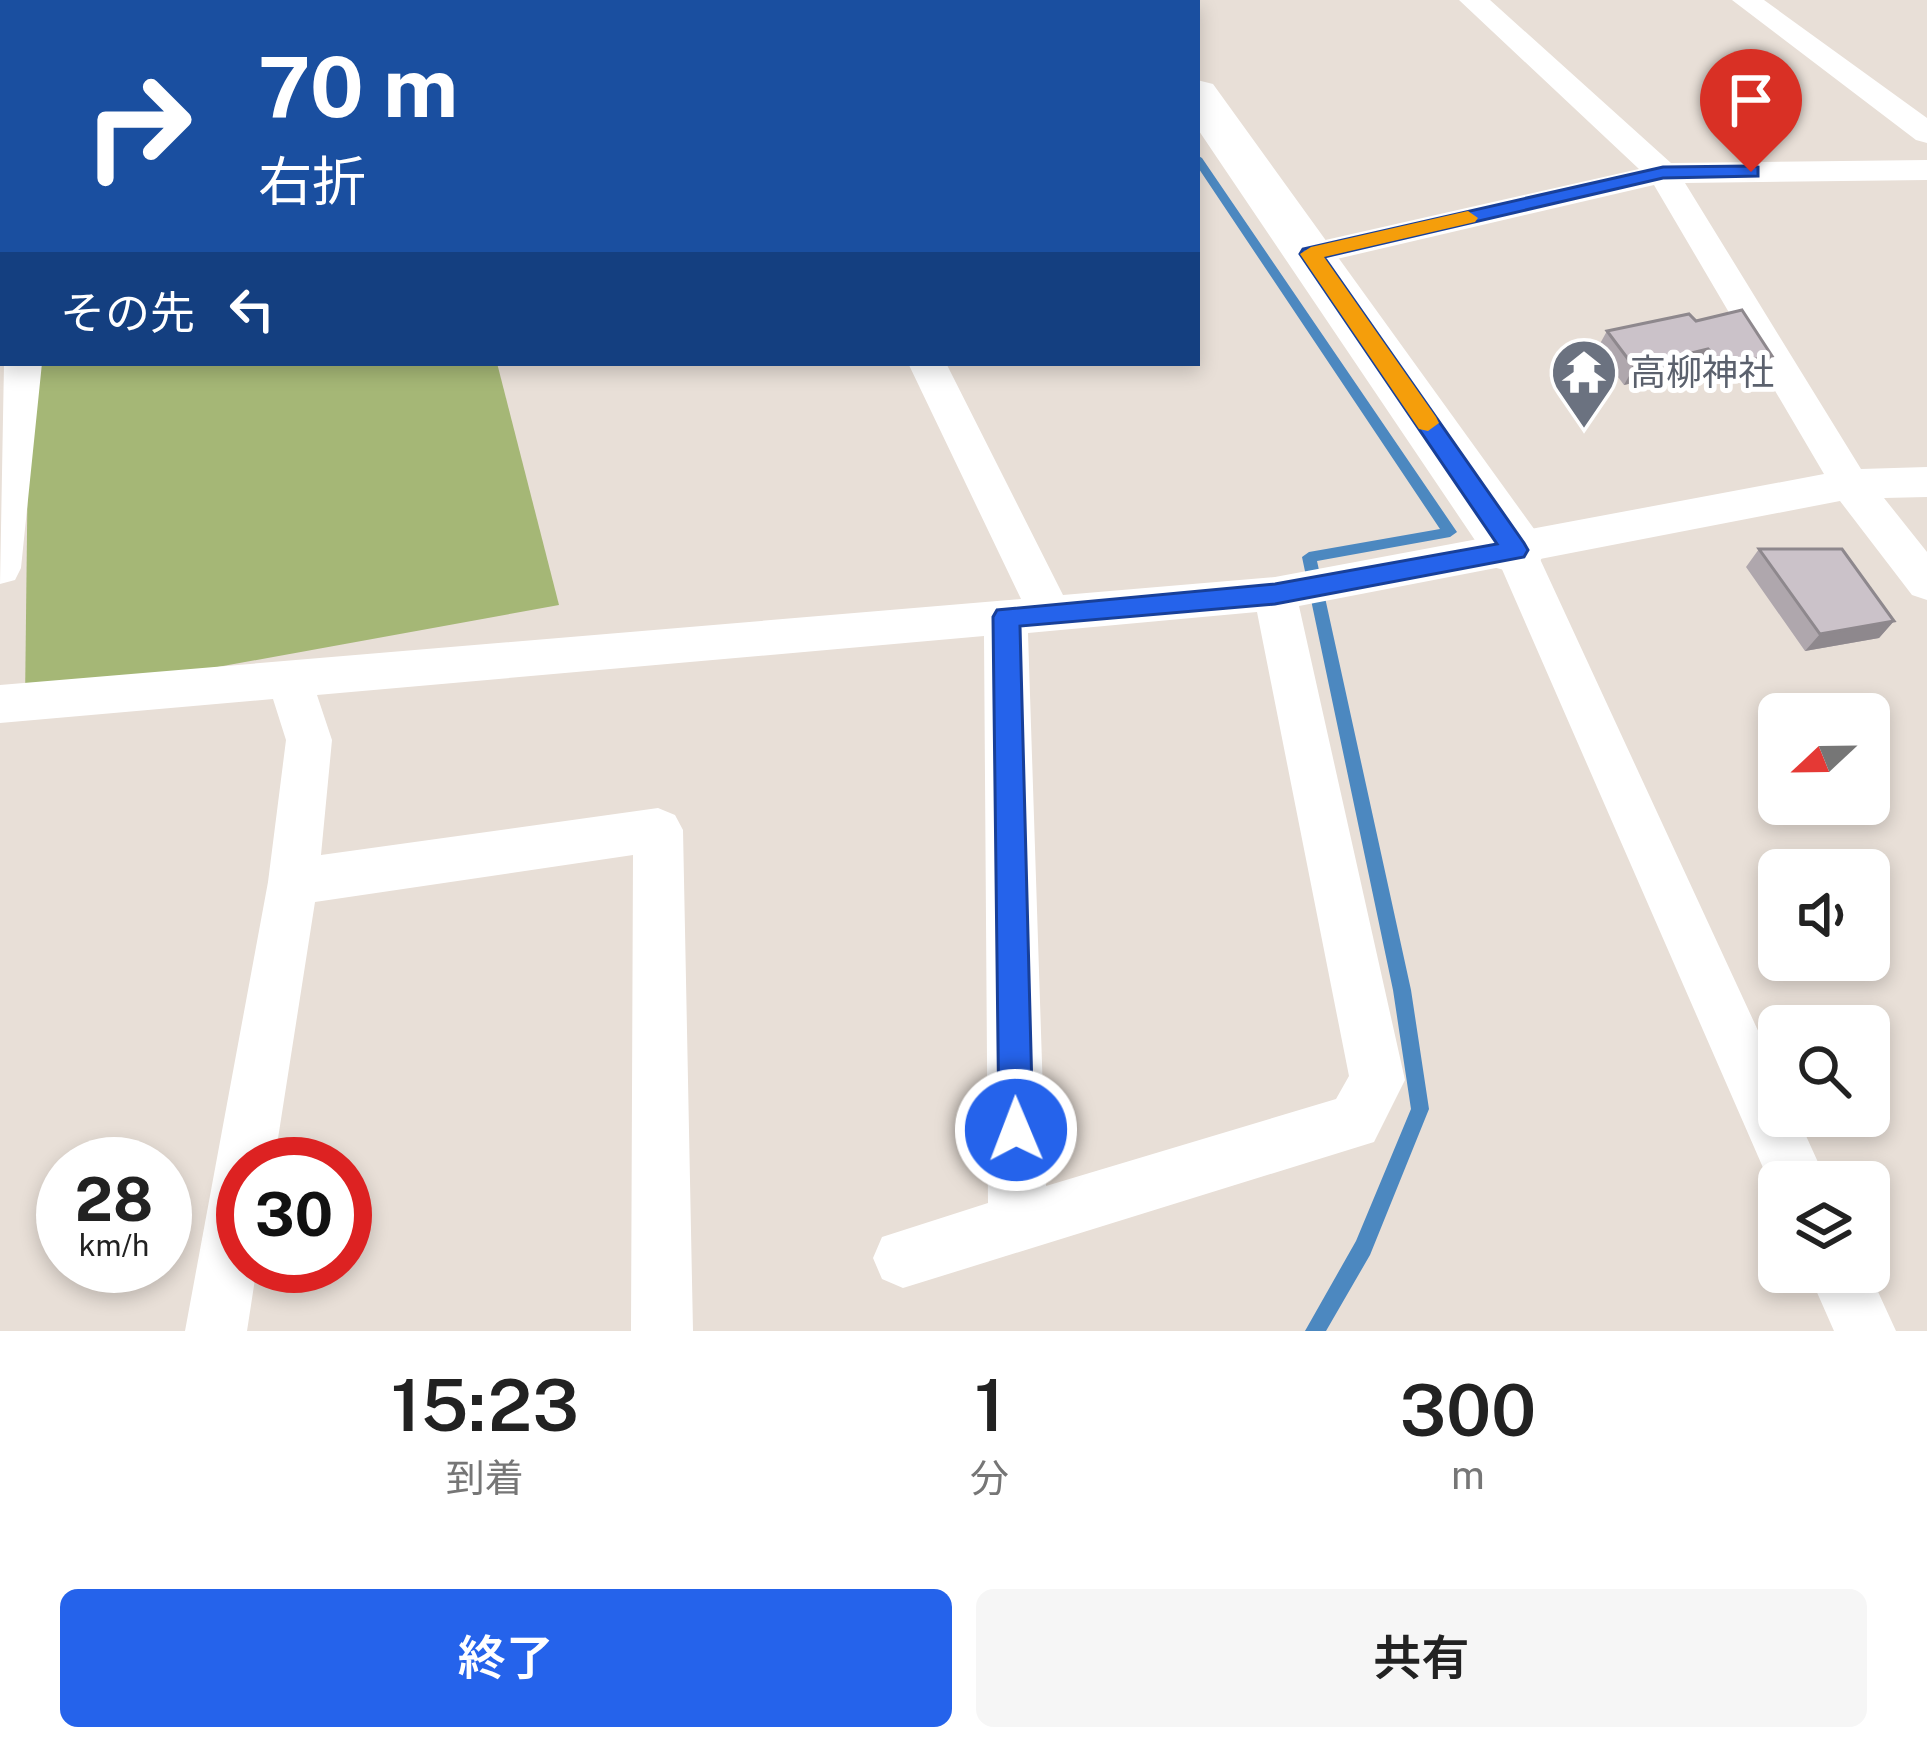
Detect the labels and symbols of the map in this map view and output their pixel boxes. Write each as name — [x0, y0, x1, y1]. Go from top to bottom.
pin — [1700, 49, 1802, 172]
temple icon: 高柳神社 — [1549, 337, 1619, 431]
place label: 高柳神社 — [1630, 351, 1774, 393]
north arrow — [1758, 693, 1890, 825]
position arrow — [953, 1067, 1079, 1193]
speed limit sign: 30 — [216, 1137, 372, 1293]

